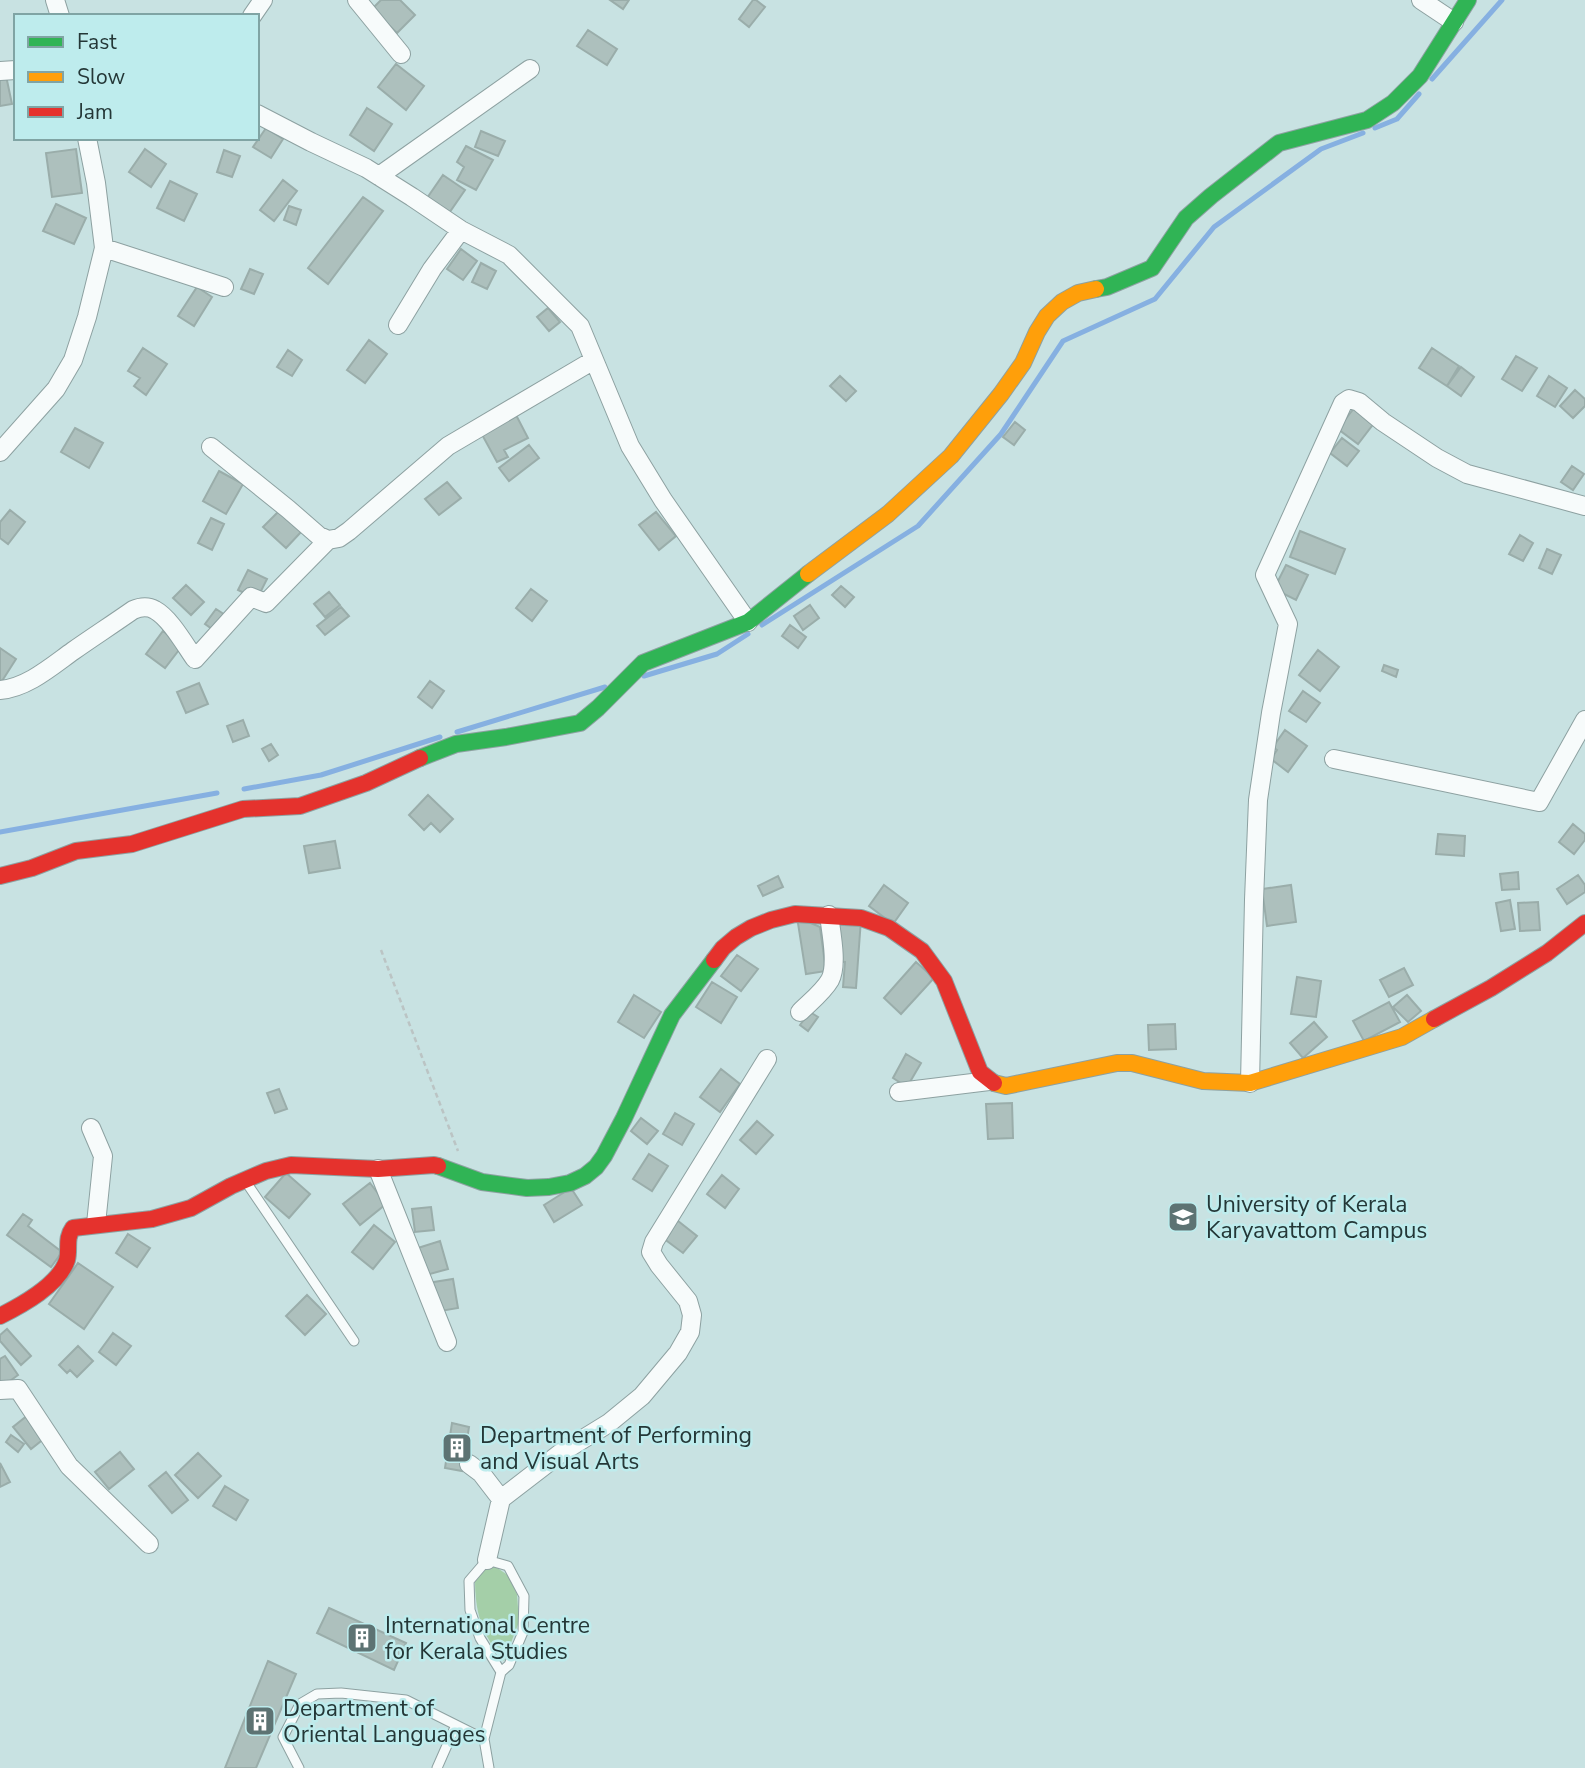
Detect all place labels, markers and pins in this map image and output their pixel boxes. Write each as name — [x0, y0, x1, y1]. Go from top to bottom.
place label: University of Kerala Karyavattom Campus — [1206, 1189, 1427, 1246]
school or university icon: University of Kerala Karyavattom Campus — [1166, 1200, 1200, 1234]
place label: Department of Performing and Visual Arts — [480, 1420, 752, 1477]
building icon: Department of Performing and Visual Arts — [440, 1431, 474, 1465]
place label: International Centre for Kerala Studies — [385, 1610, 590, 1667]
building icon: International Centre for Kerala Studies — [345, 1621, 379, 1655]
place label: Department of Oriental Languages — [283, 1693, 486, 1750]
building icon: Department of Oriental Languages — [243, 1704, 277, 1738]

